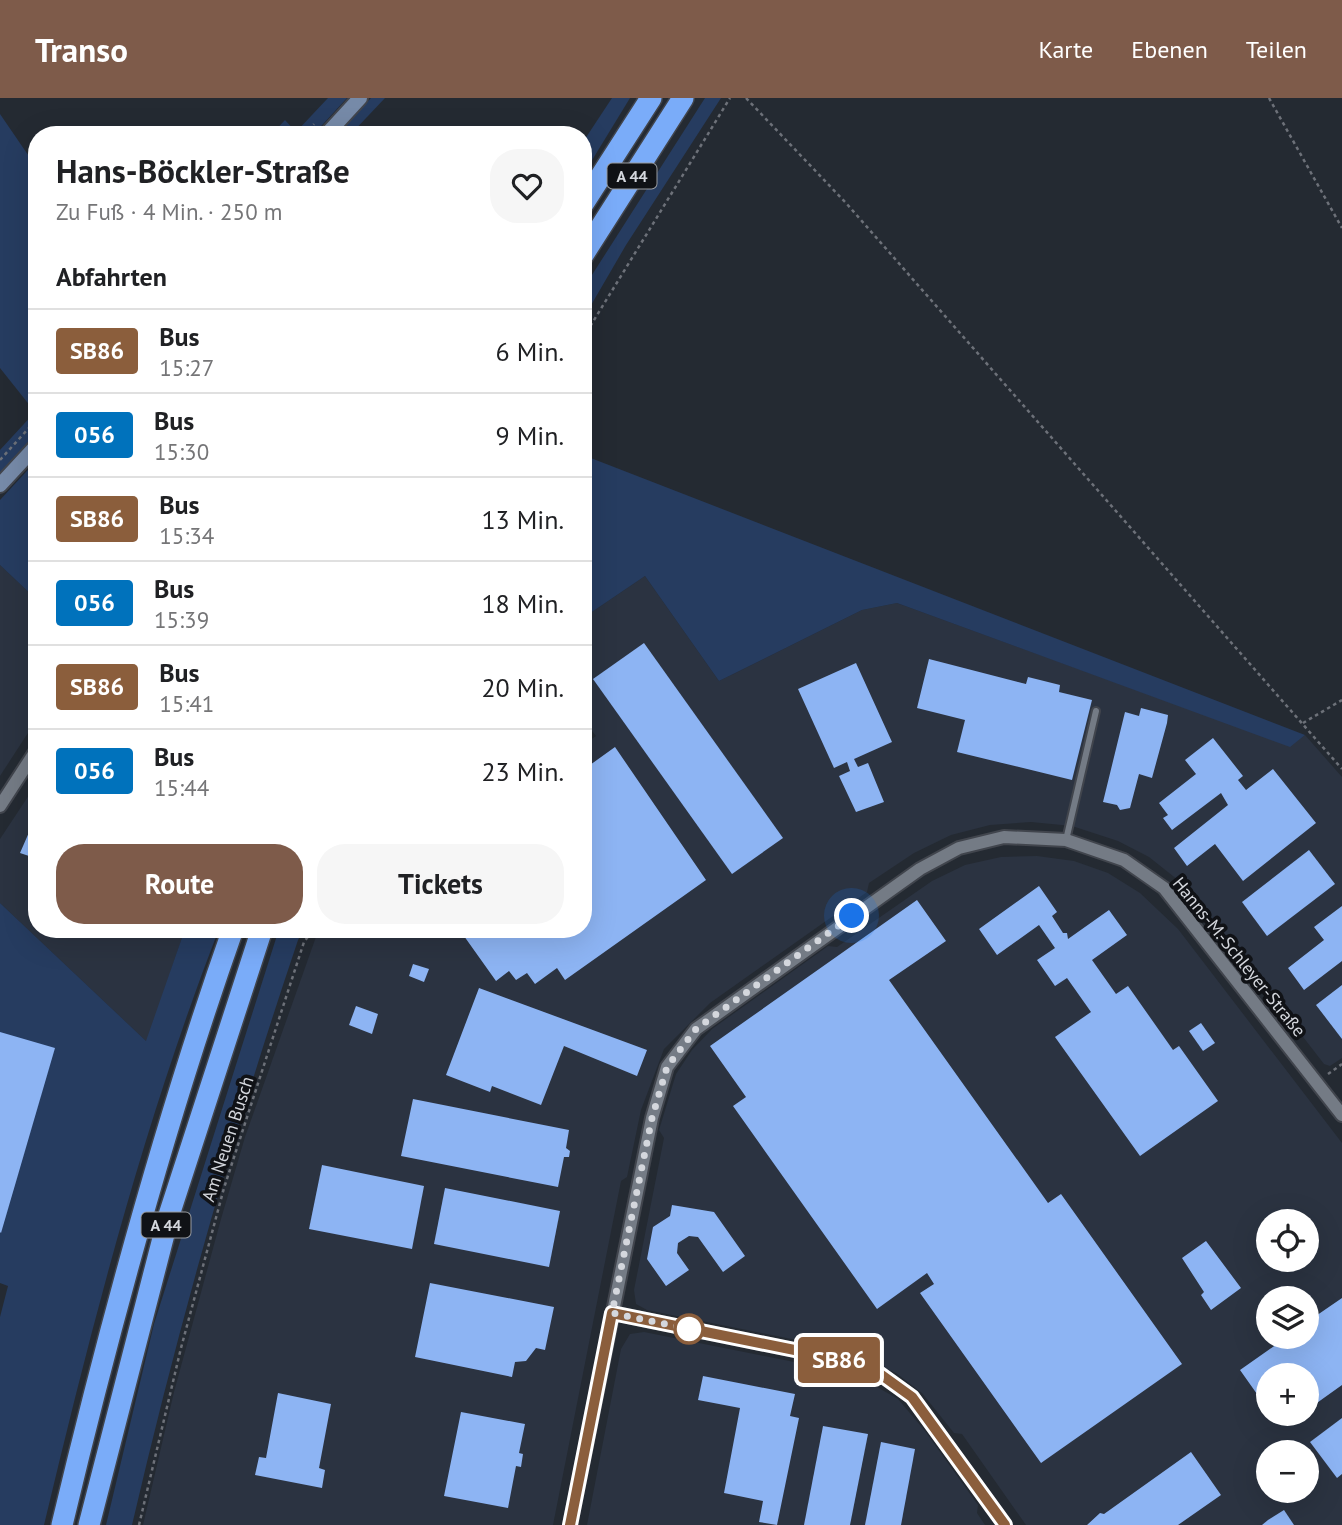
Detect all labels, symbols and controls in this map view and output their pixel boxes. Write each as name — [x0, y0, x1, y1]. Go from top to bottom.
text: Transo — [35, 28, 128, 71]
text: Karte — [1039, 34, 1093, 65]
text: Ebenen — [1131, 34, 1208, 65]
text: Teilen — [1246, 34, 1307, 65]
text: Hans-Böckler-Straße — [56, 149, 350, 192]
button: heart — [490, 149, 564, 223]
road number: A 44 — [608, 164, 656, 188]
text: Zu Fuß · 4 Min. · 250 m — [56, 197, 282, 226]
text: Abfahrten — [56, 260, 167, 293]
text: Bus — [159, 320, 199, 353]
text: SB86 — [70, 335, 124, 366]
text: 6 Min. — [496, 335, 564, 368]
text: 15:27 — [159, 353, 214, 382]
text: Bus — [154, 404, 194, 437]
text: 056 — [74, 419, 115, 450]
text: 9 Min. — [496, 419, 564, 452]
text: 15:30 — [154, 437, 209, 466]
text: Bus — [159, 488, 199, 521]
text: SB86 — [70, 503, 124, 534]
text: 13 Min. — [481, 503, 564, 536]
text: 15:34 — [159, 521, 214, 550]
text: Bus — [154, 572, 194, 605]
text: 056 — [74, 587, 115, 618]
text: 18 Min. — [481, 587, 564, 620]
text: 15:39 — [154, 605, 209, 634]
text: Bus — [159, 656, 199, 689]
text: SB86 — [70, 671, 124, 702]
text: 20 Min. — [481, 671, 564, 704]
text: 15:41 — [159, 689, 214, 718]
text: Bus — [154, 740, 194, 773]
text: 056 — [74, 755, 115, 786]
text: 23 Min. — [481, 755, 564, 788]
text: 15:44 — [154, 773, 209, 802]
button: Route — [56, 844, 303, 924]
button: Tickets — [317, 844, 564, 924]
street label: Hanns-M.-Schleyer-Straße — [1168, 872, 1311, 1041]
your location — [834, 898, 869, 933]
street label: Am Neuen Busch — [196, 1073, 259, 1204]
map controls — [1256, 1209, 1319, 1503]
button: locate — [1256, 1209, 1319, 1272]
road number: A 44 — [142, 1212, 190, 1238]
button: layers — [1256, 1286, 1319, 1349]
unlabelled marker — [674, 1314, 704, 1344]
line badge: SB86 — [790, 1337, 888, 1383]
text: SB86 — [812, 1344, 866, 1375]
button: + — [1256, 1363, 1319, 1426]
button: − — [1256, 1440, 1319, 1503]

